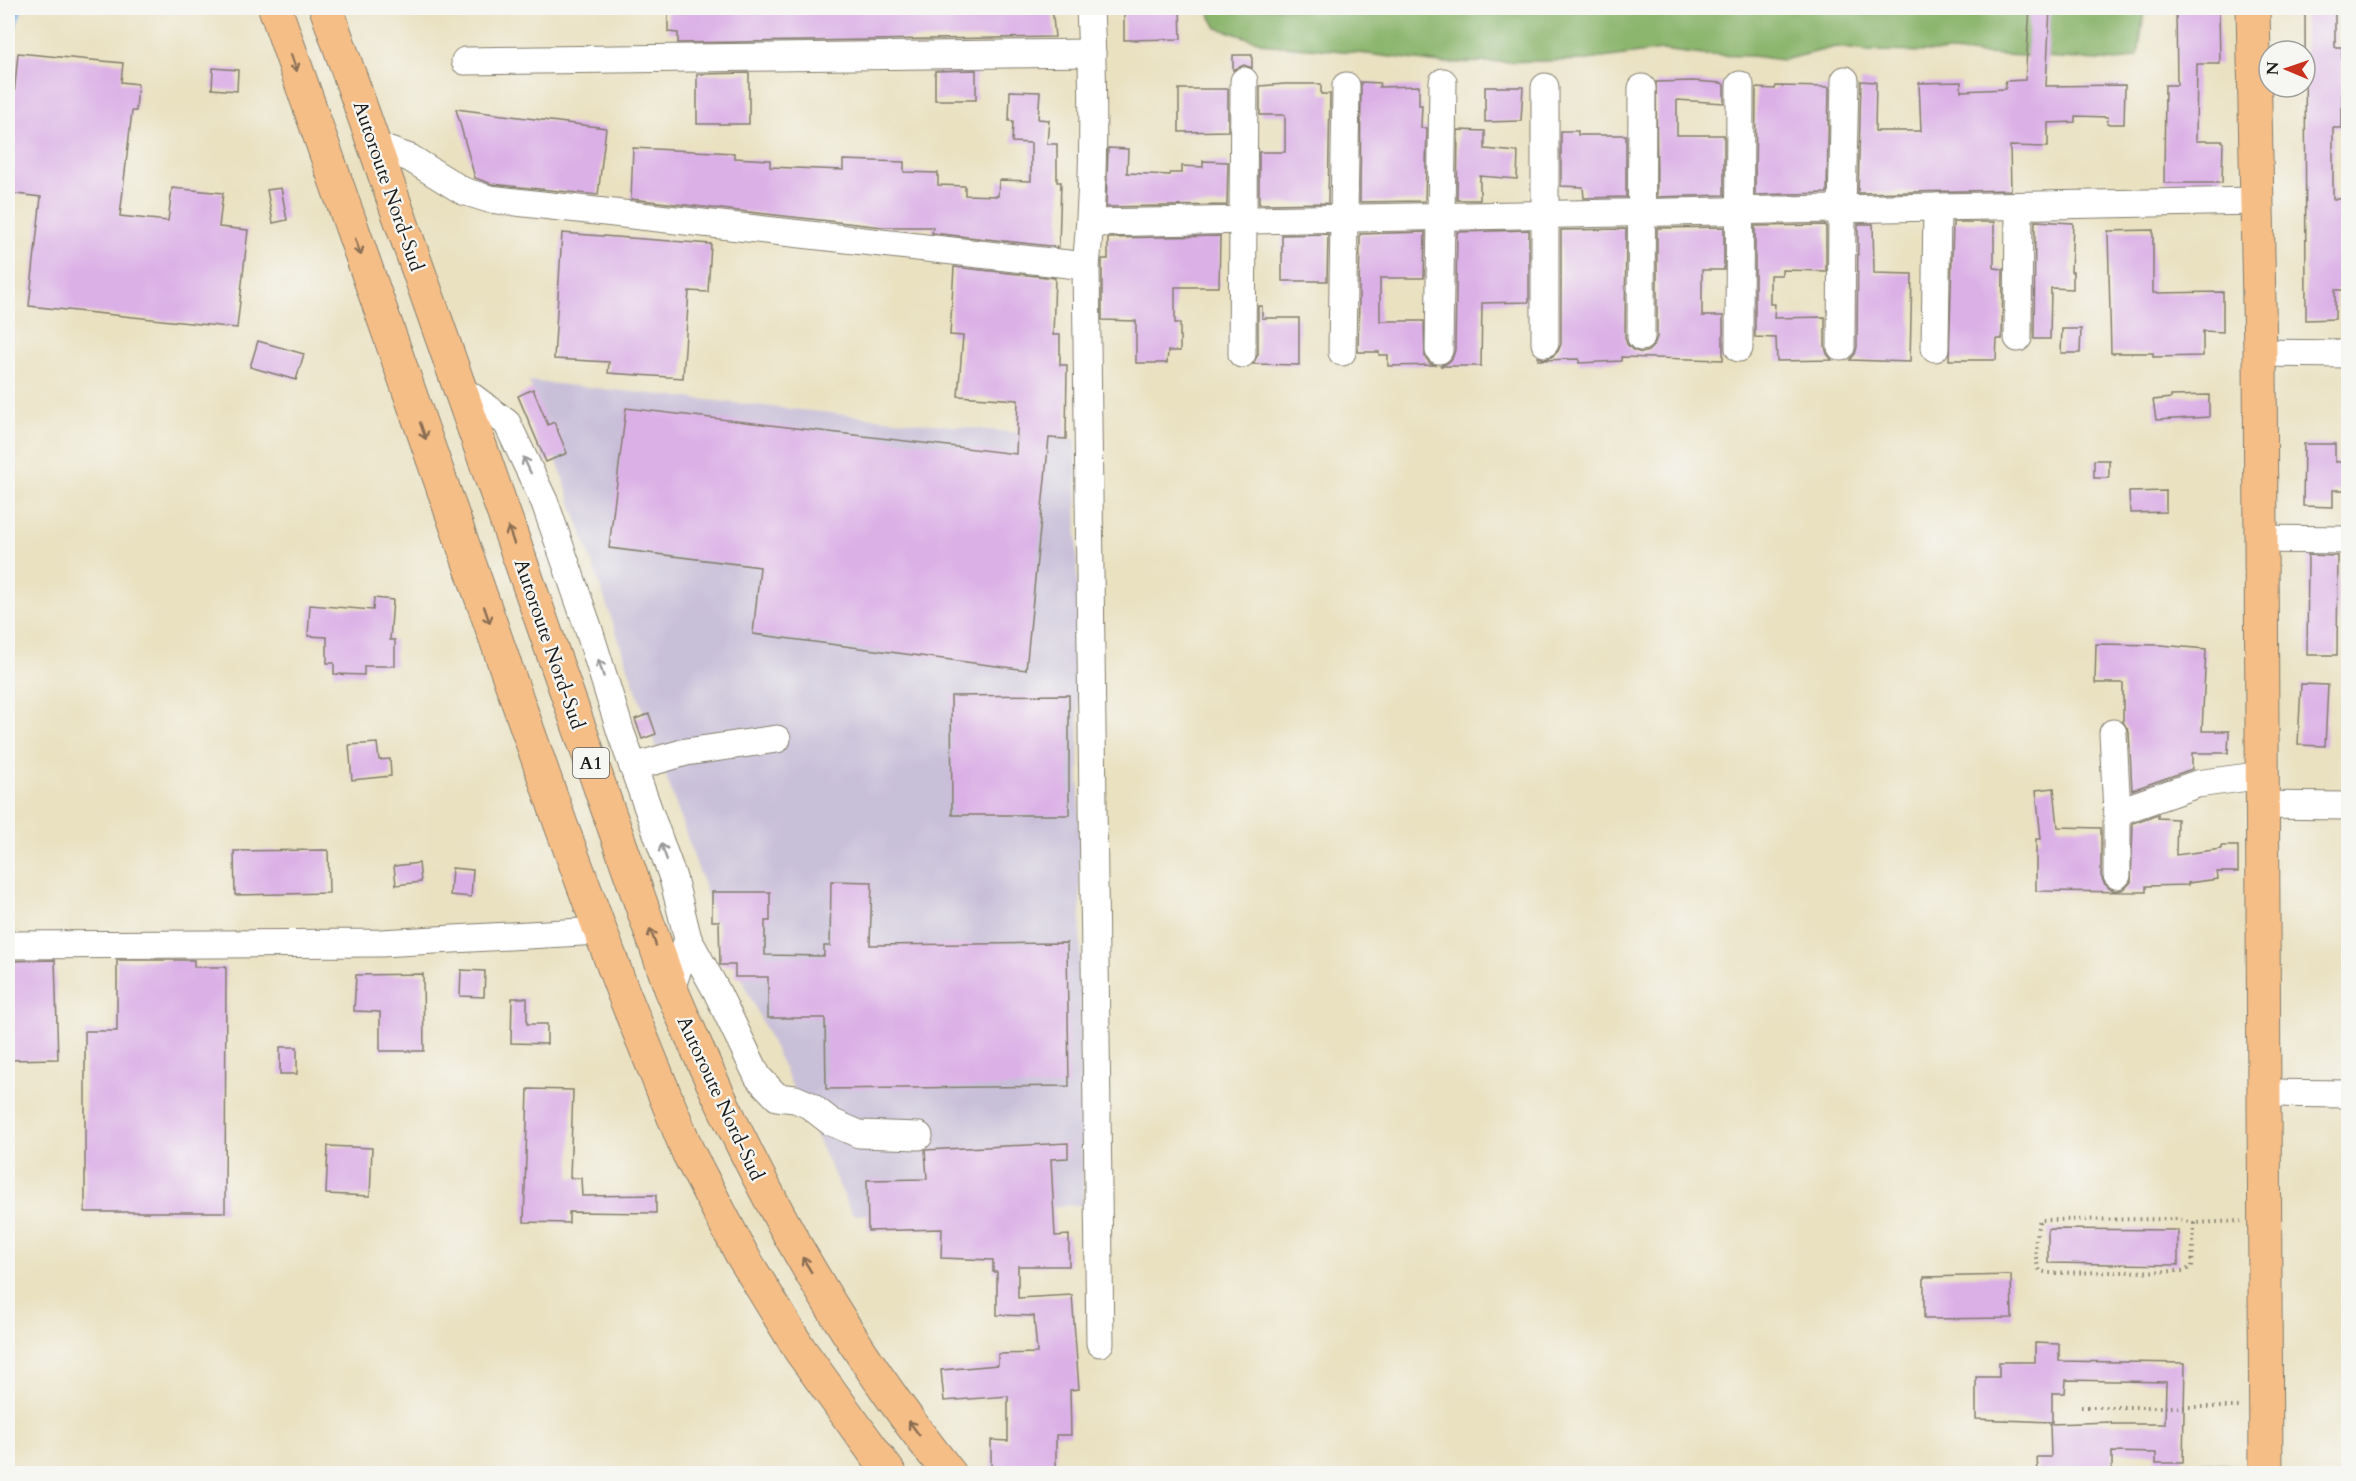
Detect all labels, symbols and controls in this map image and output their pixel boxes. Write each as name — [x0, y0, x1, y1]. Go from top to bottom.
north arrow — [2257, 39, 2317, 99]
one-way arrow — [289, 53, 300, 72]
text: N — [2262, 61, 2284, 76]
street label: Autoroute Nord-Sud — [347, 97, 430, 275]
one-way arrow — [354, 237, 365, 256]
one-way arrow — [418, 421, 429, 440]
one-way arrow — [521, 457, 533, 475]
one-way arrow — [505, 526, 516, 545]
street label: Autoroute Nord-Sud — [508, 555, 591, 733]
one-way arrow — [483, 605, 494, 624]
one-way arrow — [595, 659, 606, 678]
road number: A1 — [573, 748, 609, 778]
one-way arrow — [658, 843, 669, 862]
one-way arrow — [646, 928, 657, 947]
street label: Autoroute Nord-Sud — [671, 1012, 771, 1185]
one-way arrow — [800, 1257, 812, 1274]
one-way arrow — [908, 1420, 920, 1436]

